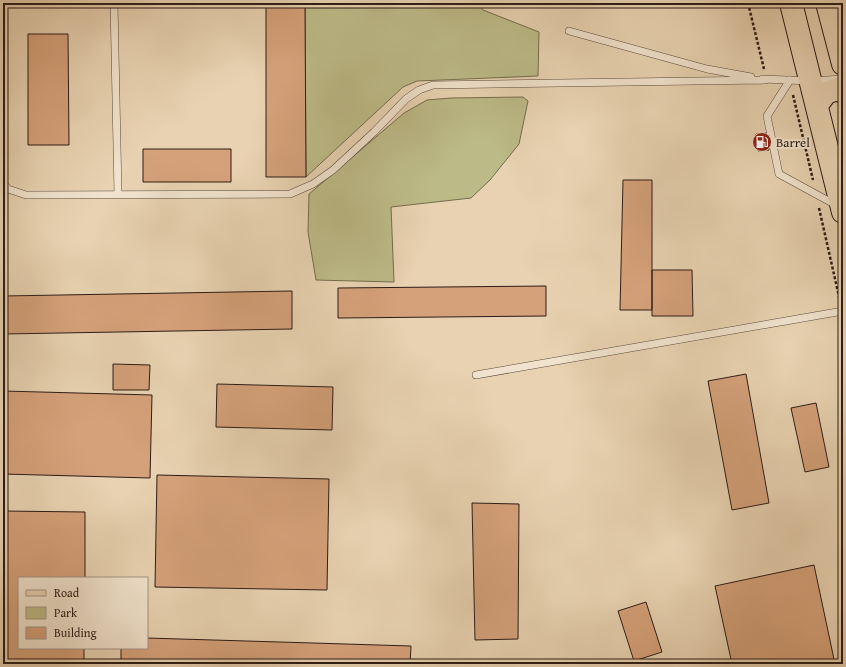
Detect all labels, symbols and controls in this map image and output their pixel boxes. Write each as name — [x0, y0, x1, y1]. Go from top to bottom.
fuel station icon: Barrel — [751, 131, 773, 153]
place label: Barrel — [776, 133, 810, 152]
legend — [18, 577, 148, 649]
text: Road — [54, 584, 80, 601]
text: Park — [54, 604, 78, 621]
text: Building — [54, 624, 97, 641]

